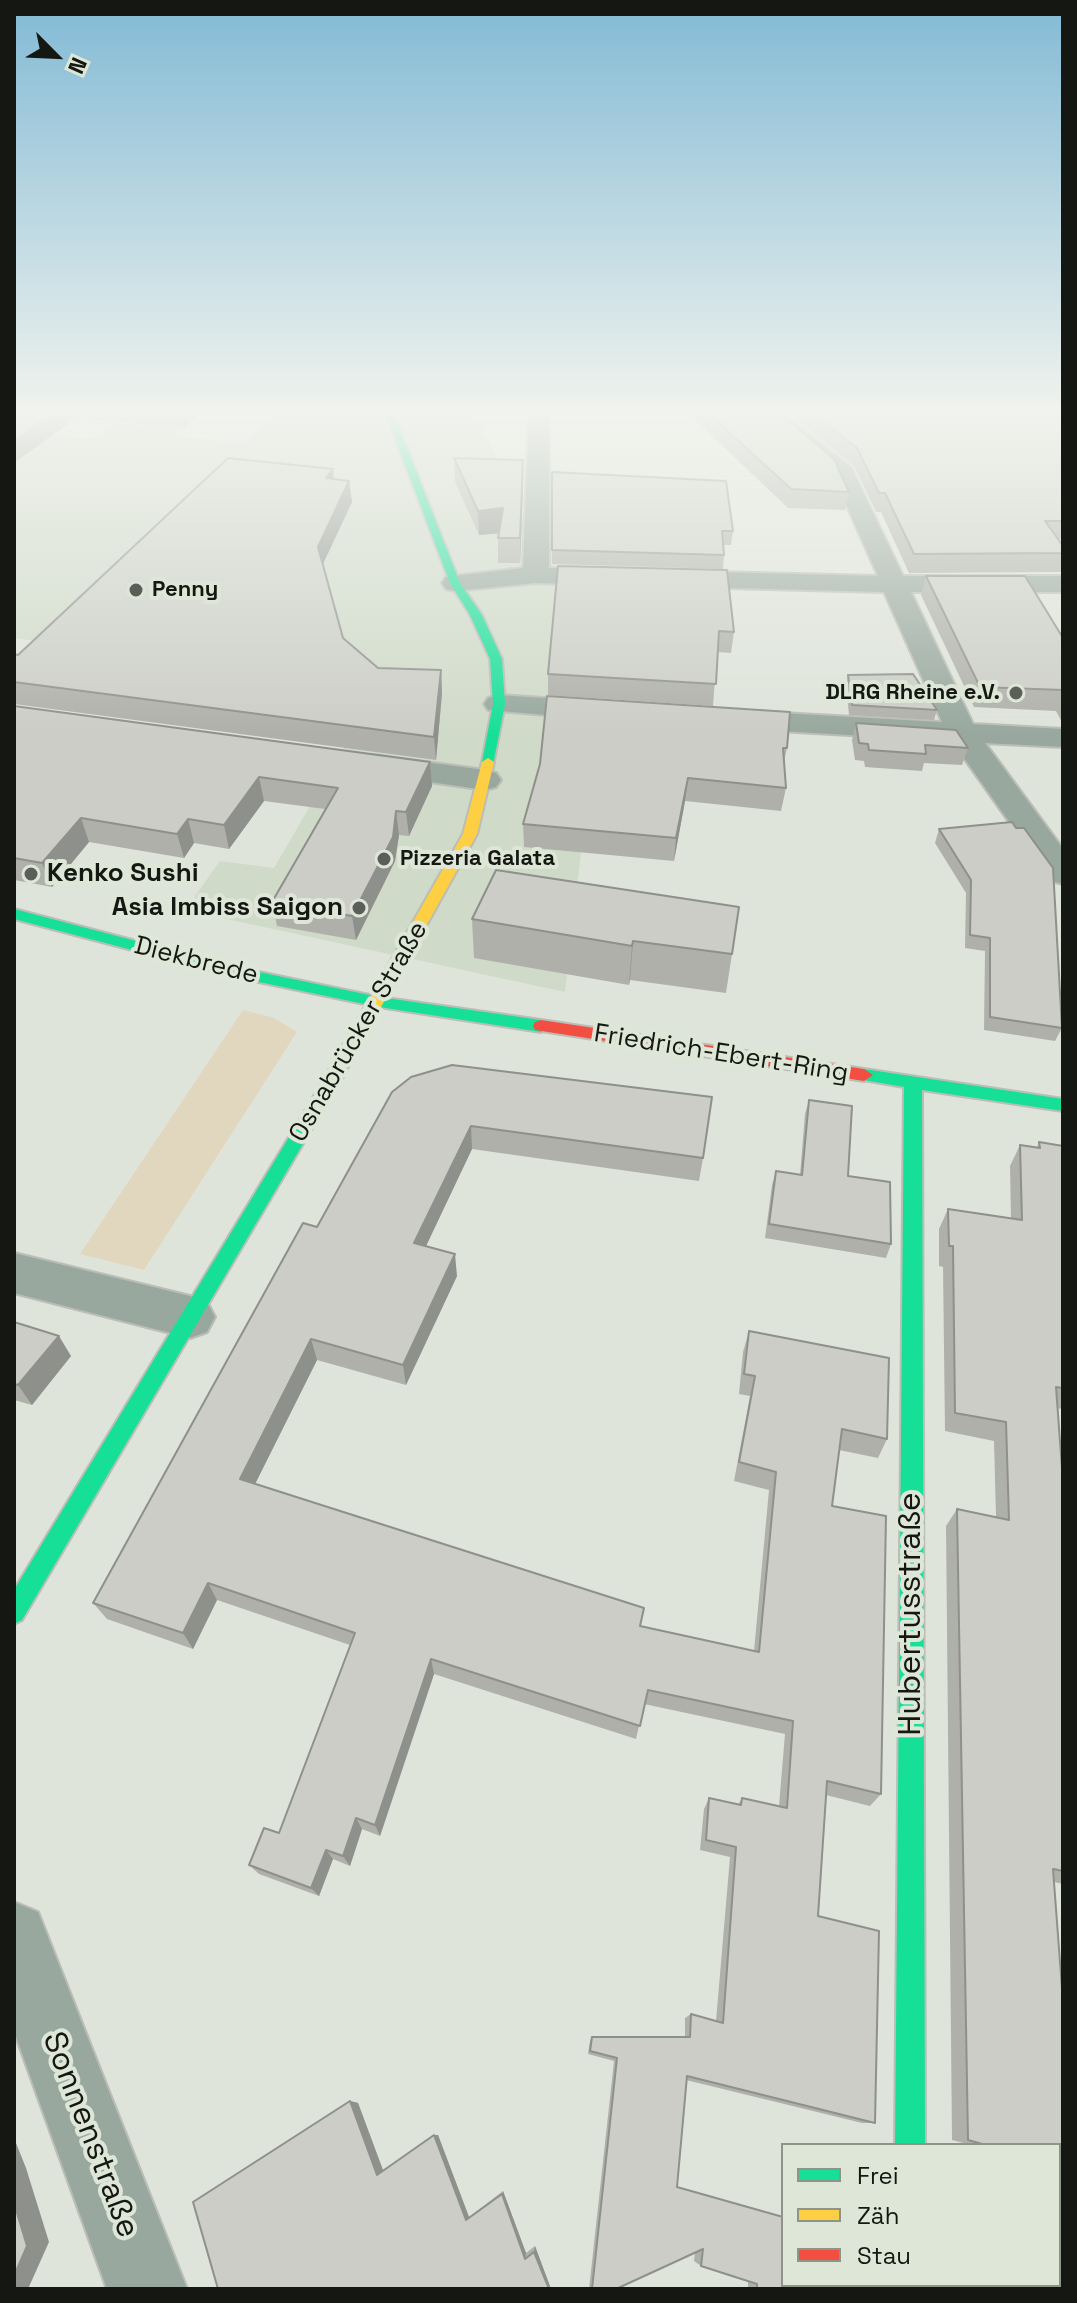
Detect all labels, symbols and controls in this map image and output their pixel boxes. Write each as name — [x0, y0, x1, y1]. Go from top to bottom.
north arrow — [16, 16, 96, 96]
text: N — [62, 53, 94, 78]
place label: Penny — [152, 577, 218, 603]
marker: Penny — [127, 581, 145, 599]
place label: DLRG Rheine e.V. — [825, 680, 1000, 706]
marker: DLRG Rheine e.V. — [1007, 684, 1025, 702]
place label: Pizzeria Galata — [400, 846, 555, 872]
marker: Pizzeria Galata — [375, 850, 393, 868]
place label: Kenko Sushi — [47, 858, 199, 890]
marker: Kenko Sushi — [22, 865, 40, 883]
place label: Asia Imbiss Saigon — [112, 892, 343, 924]
marker: Asia Imbiss Saigon — [350, 899, 368, 917]
street label: Osnabrücker Straße — [283, 916, 435, 1148]
street label: Diekbrede — [131, 931, 261, 991]
street label: Friedrich-Ebert-Ring — [592, 1018, 850, 1090]
street label: Hubertusstraße — [892, 1492, 930, 1736]
street label: Sonnenstraße — [33, 2027, 147, 2243]
legend — [781, 2143, 1061, 2287]
text: Frei — [857, 2160, 899, 2191]
text: Zäh — [857, 2200, 899, 2231]
text: Stau — [857, 2240, 911, 2271]

